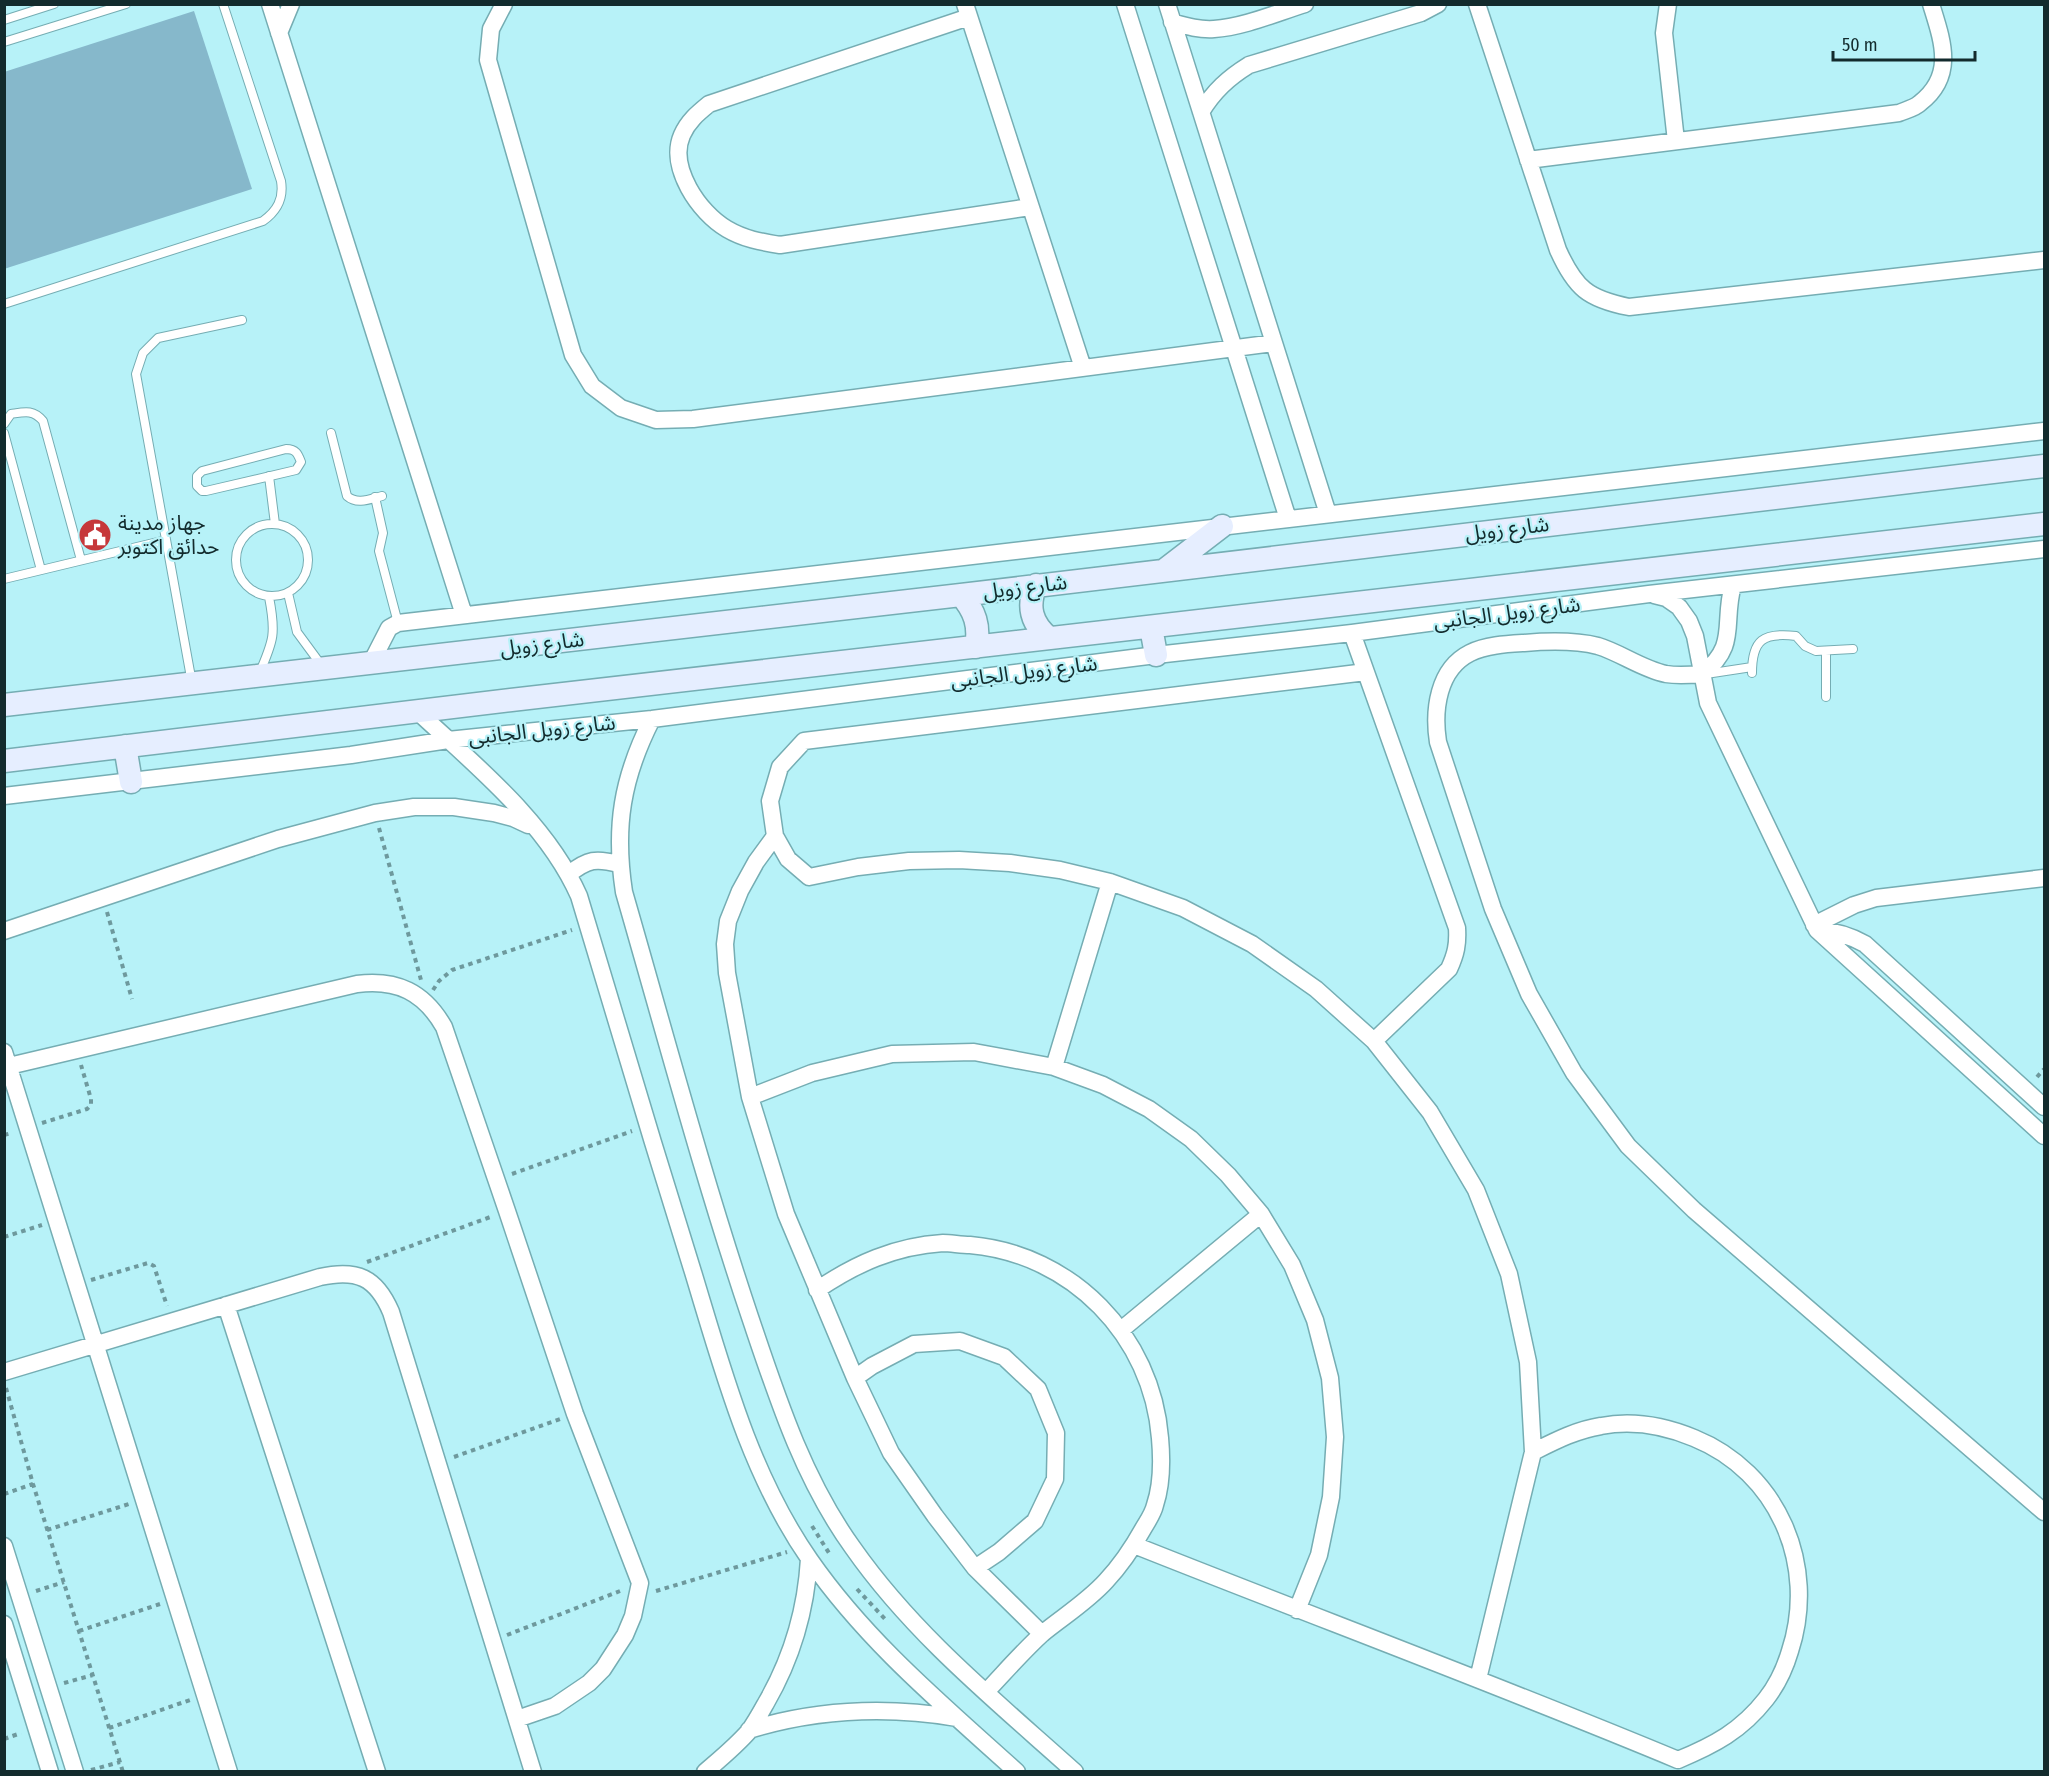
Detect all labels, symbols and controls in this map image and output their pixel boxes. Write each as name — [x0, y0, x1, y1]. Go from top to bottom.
scale bar — [1833, 24, 1976, 62]
text: 50 m — [1842, 34, 1878, 56]
place label: جهاز مدينة حدائق اكتوبر — [117, 510, 219, 560]
street label: شارع زويل — [1463, 511, 1551, 549]
public building icon: جهاز مدينة حدائق اكتوبر — [77, 517, 113, 553]
street label: شارع زويل — [981, 569, 1069, 607]
street label: شارع زويل الجانبى — [1432, 591, 1582, 637]
street label: شارع زويل — [498, 626, 586, 664]
street label: شارع زويل الجانبى — [949, 650, 1099, 696]
street label: شارع زويل الجانبى — [467, 709, 617, 753]

